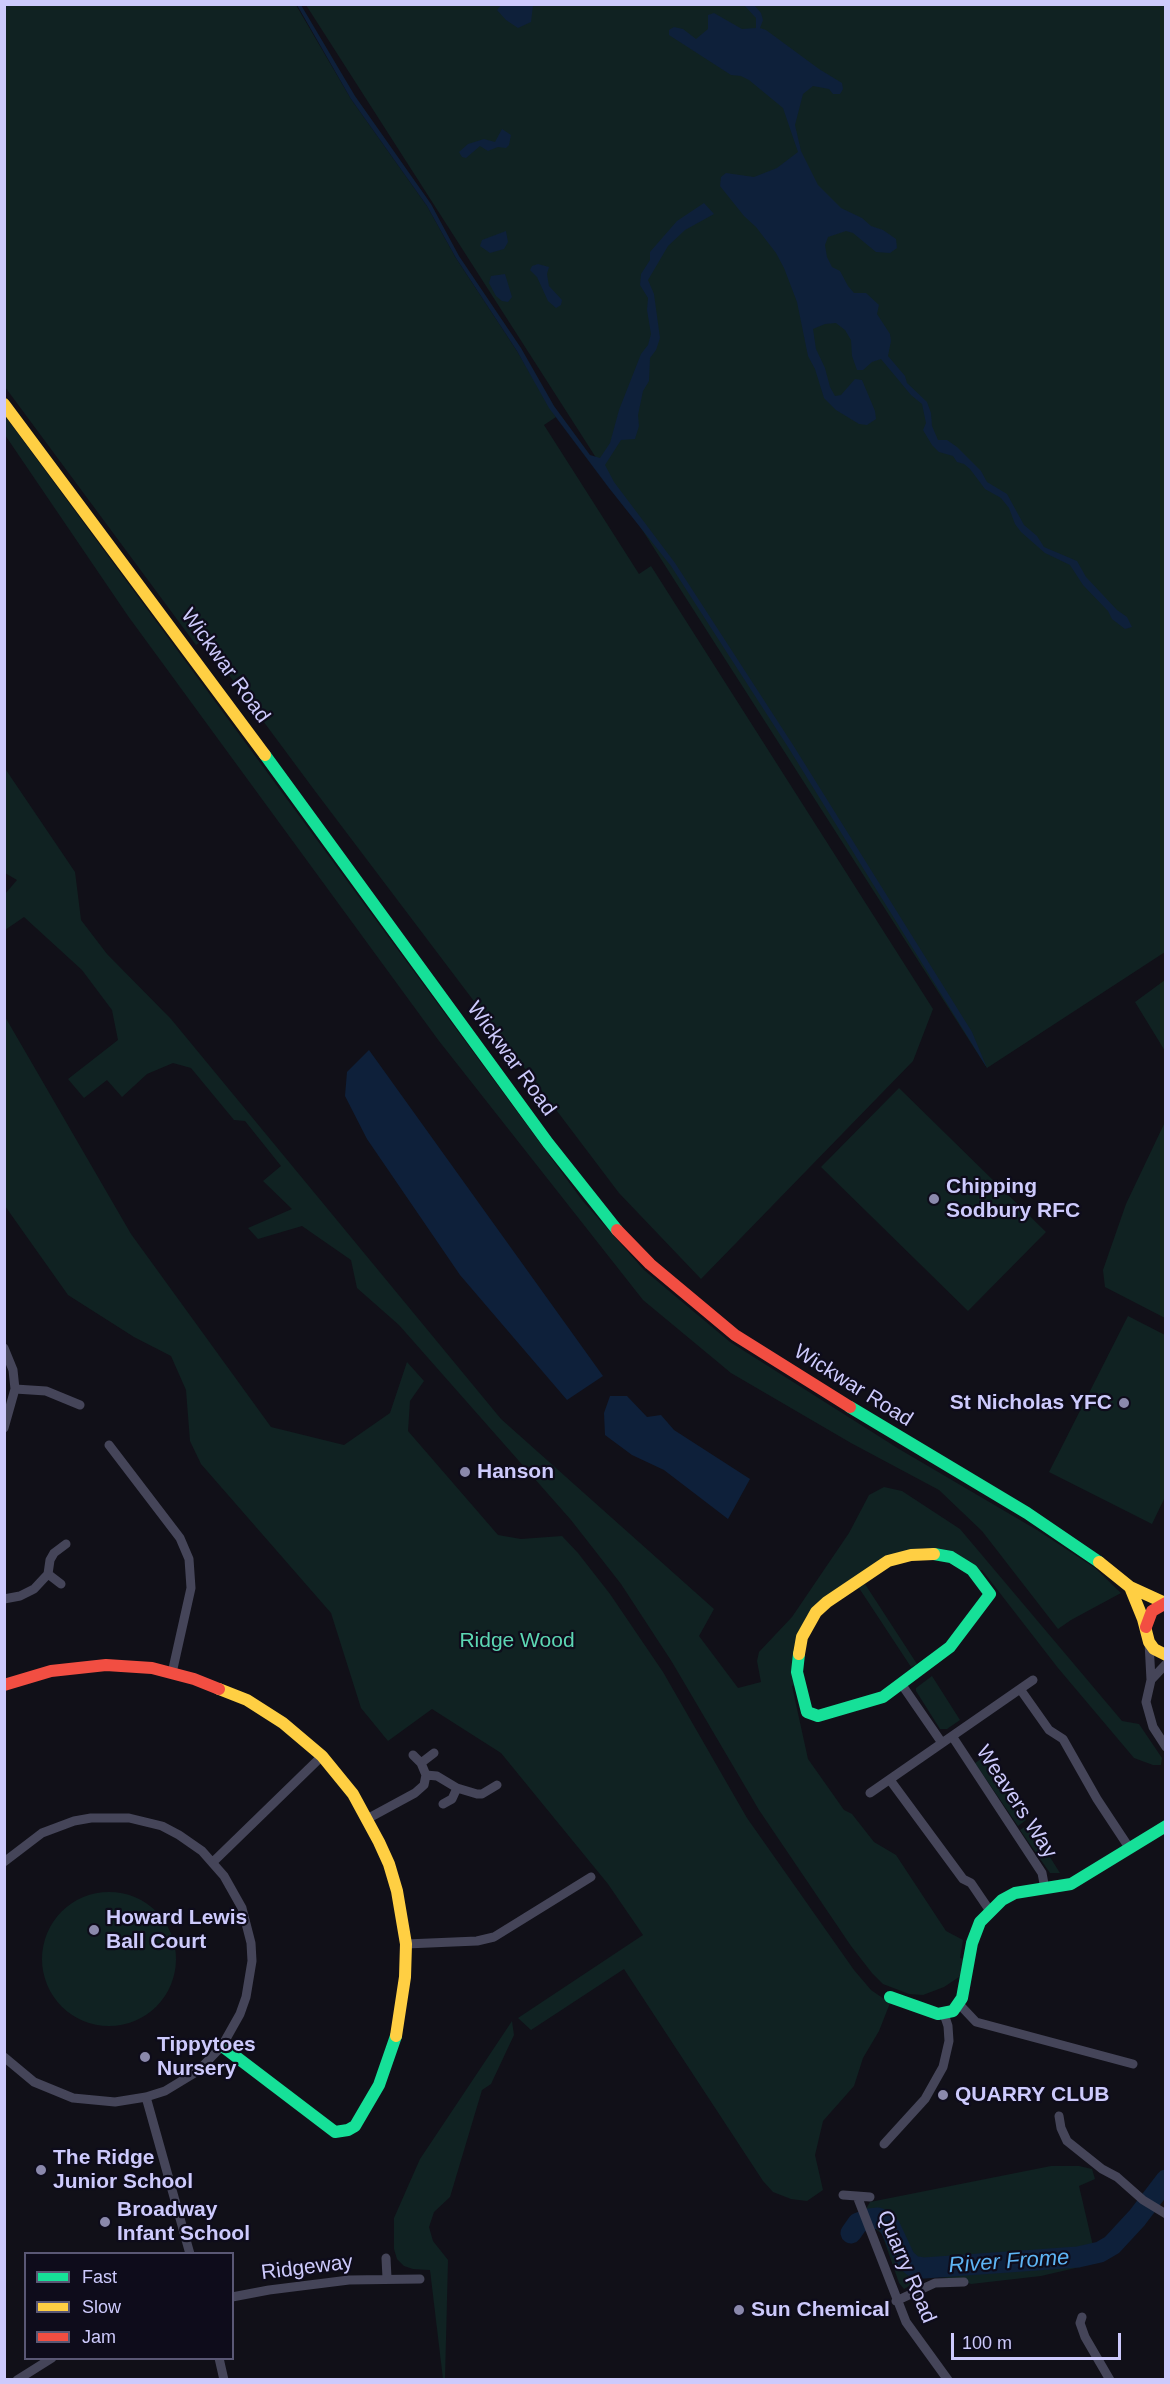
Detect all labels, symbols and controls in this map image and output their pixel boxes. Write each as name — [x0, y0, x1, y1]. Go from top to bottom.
street label: Wickwar Road — [175, 604, 275, 728]
street label: Wickwar Road — [461, 997, 561, 1121]
place label: Chipping Sodbury RFC — [946, 1174, 1080, 1224]
marker: Chipping Sodbury RFC — [927, 1192, 941, 1206]
street label: Wickwar Road — [789, 1339, 917, 1433]
place label: St Nicholas YFC — [950, 1390, 1112, 1416]
marker: St Nicholas YFC — [1117, 1396, 1131, 1410]
place label: Hanson — [477, 1459, 554, 1485]
marker: Hanson — [458, 1465, 472, 1479]
park label: Ridge Wood — [459, 1628, 575, 1654]
street label: Weavers Way — [970, 1741, 1062, 1863]
place label: Howard Lewis Ball Court — [106, 1905, 247, 1955]
marker: Howard Lewis Ball Court — [87, 1923, 101, 1937]
place label: Tippytoes Nursery — [157, 2032, 256, 2082]
marker: Tippytoes Nursery — [138, 2050, 152, 2064]
place label: QUARRY CLUB — [955, 2082, 1109, 2108]
marker: QUARRY CLUB — [936, 2088, 950, 2102]
place label: The Ridge Junior School — [53, 2145, 193, 2195]
marker: The Ridge Junior School — [34, 2163, 48, 2177]
place label: Broadway Infant School — [117, 2197, 250, 2247]
street label: Quarry Road — [871, 2207, 941, 2327]
marker: Broadway Infant School — [98, 2215, 112, 2229]
water label: River Frome — [948, 2245, 1070, 2279]
street label: Ridgeway — [260, 2250, 354, 2286]
legend — [24, 2252, 234, 2360]
text: Fast — [82, 2267, 117, 2287]
text: Slow — [82, 2297, 121, 2317]
place label: Sun Chemical — [751, 2297, 890, 2323]
marker: Sun Chemical — [732, 2303, 746, 2317]
scale bar — [954, 2321, 1124, 2359]
text: Jam — [82, 2327, 116, 2347]
text: 100 m — [962, 2333, 1012, 2353]

